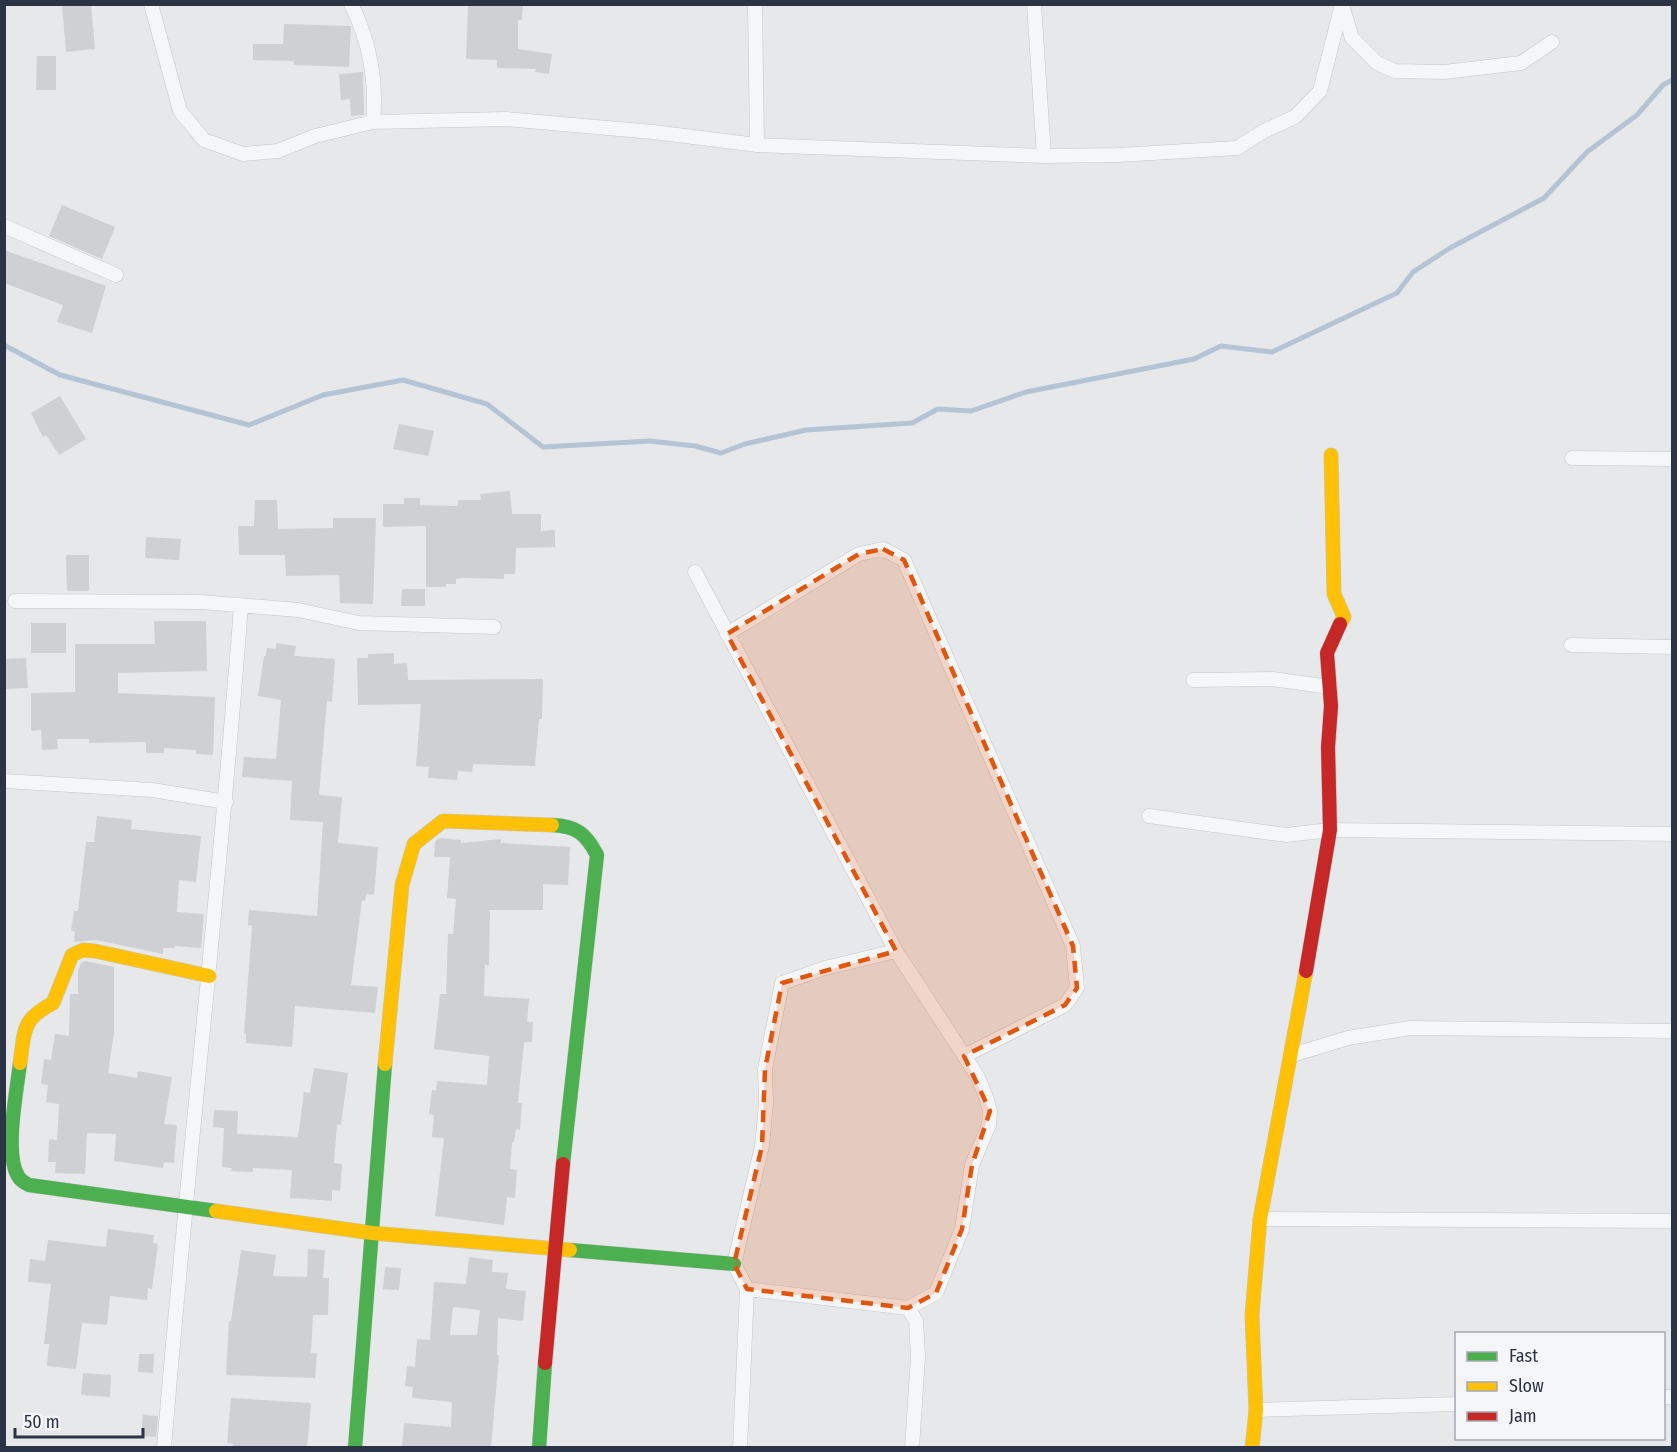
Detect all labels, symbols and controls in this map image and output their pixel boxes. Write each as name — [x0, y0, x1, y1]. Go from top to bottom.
legend — [1455, 1332, 1665, 1440]
text: Fast — [1509, 1345, 1538, 1367]
text: Slow — [1509, 1375, 1544, 1397]
scale bar — [15, 1401, 142, 1439]
text: Jam — [1509, 1405, 1537, 1427]
text: 50 m — [24, 1411, 60, 1433]

